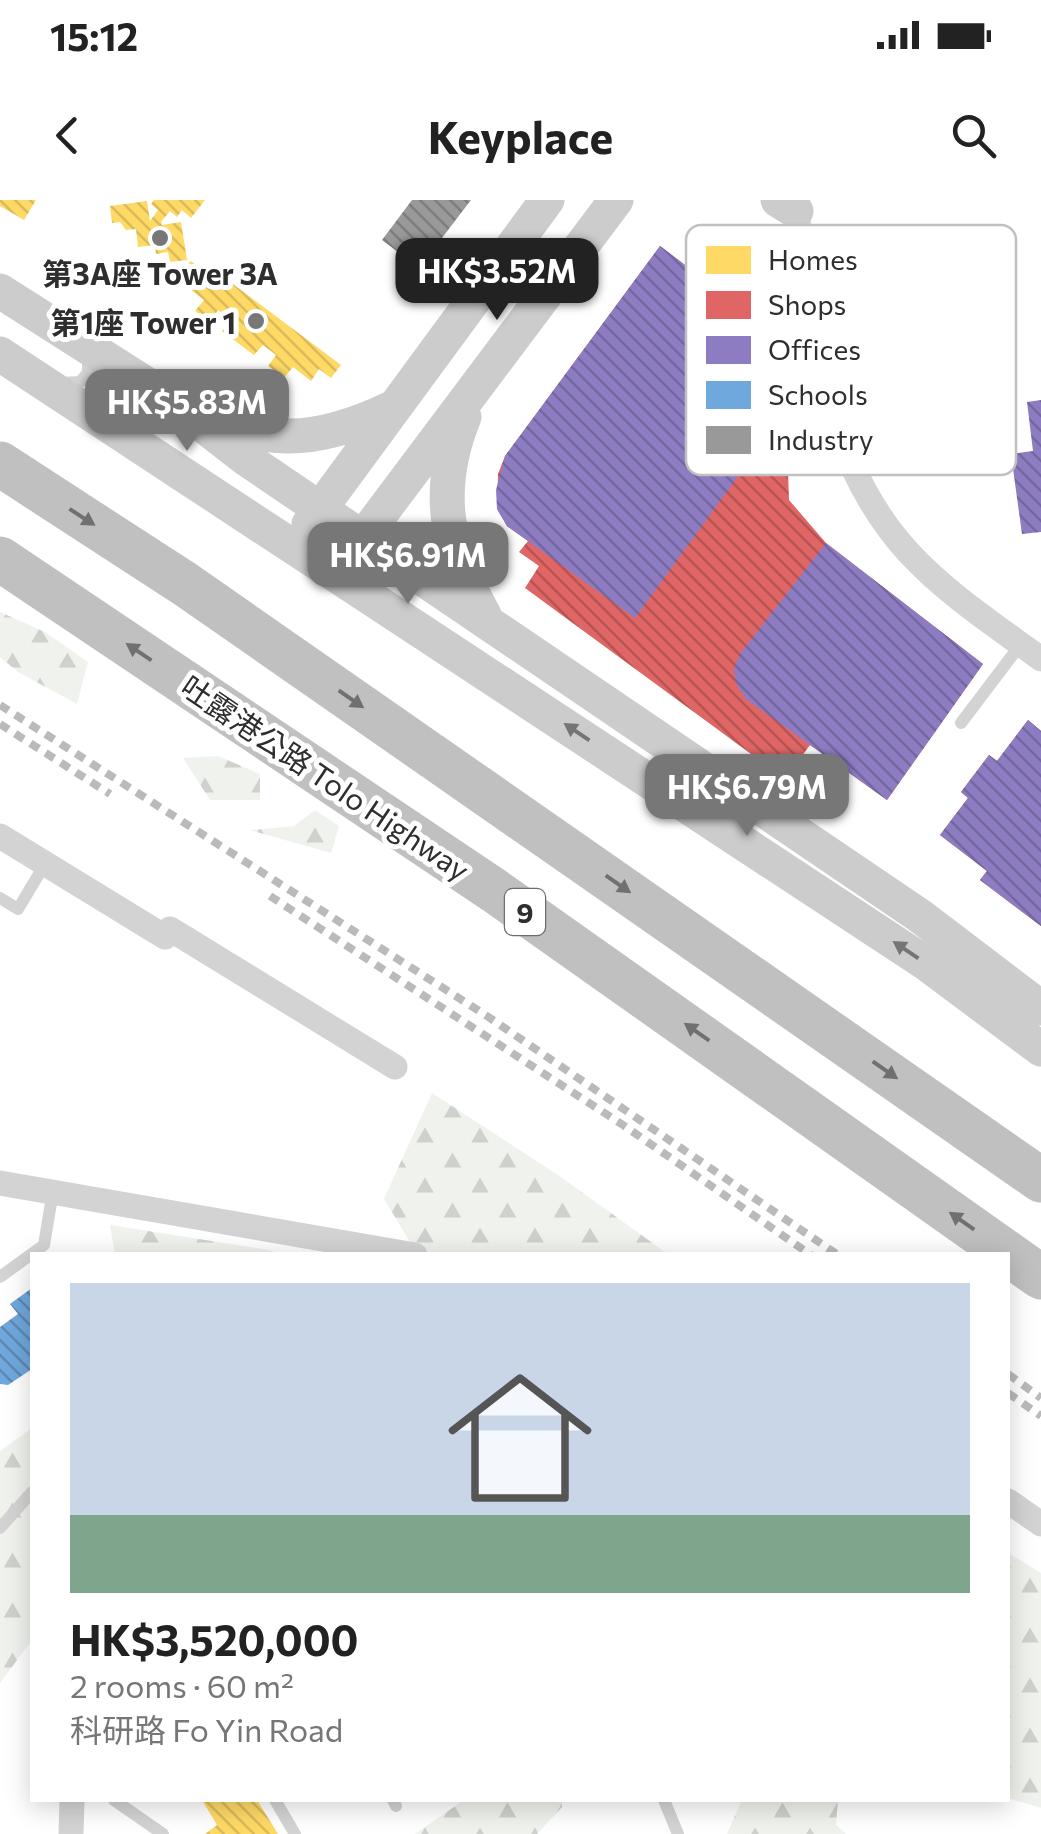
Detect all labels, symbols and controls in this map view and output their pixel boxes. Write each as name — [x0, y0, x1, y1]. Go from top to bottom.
text: 15:12 — [50, 12, 138, 59]
icon: back — [40, 108, 95, 163]
text: Keyplace — [428, 108, 613, 163]
icon: search — [946, 108, 1001, 163]
legend — [686, 225, 1016, 475]
marker: 第3A座 Tower 3A — [149, 227, 171, 249]
pin: HK$3.52M — [394, 238, 600, 323]
text: Homes — [768, 242, 858, 276]
text: HK$3.52M — [417, 250, 577, 290]
place label: 第3A座 Tower 3A — [42, 254, 278, 291]
text: Shops — [768, 287, 846, 321]
place label: 第1座 Tower 1 — [51, 303, 236, 340]
marker: 第1座 Tower 1 — [245, 310, 267, 332]
text: Offices — [768, 332, 861, 366]
pin: HK$5.83M — [84, 369, 290, 454]
text: Schools — [768, 377, 868, 411]
text: HK$5.83M — [107, 381, 267, 421]
text: Industry — [768, 422, 874, 456]
one-way arrow — [68, 507, 95, 525]
pin: HK$6.91M — [305, 522, 511, 607]
text: HK$6.91M — [329, 534, 487, 574]
one-way arrow — [125, 643, 152, 662]
street label: 吐露港公路 Tolo Highway — [175, 667, 477, 887]
one-way arrow — [337, 689, 364, 708]
one-way arrow — [563, 723, 590, 742]
pin: HK$6.79M — [644, 754, 850, 839]
text: HK$6.79M — [667, 766, 827, 806]
one-way arrow — [605, 874, 632, 893]
road number: 9 — [505, 889, 545, 935]
one-way arrow — [893, 941, 920, 959]
one-way arrow — [683, 1023, 710, 1042]
one-way arrow — [871, 1060, 898, 1079]
one-way arrow — [948, 1211, 975, 1231]
icon: home — [430, 1348, 610, 1528]
text: HK$3,520,000 — [70, 1613, 358, 1665]
text: 2 rooms · 60 m² — [70, 1665, 294, 1705]
text: 科研路 Fo Yin Road — [70, 1709, 343, 1749]

